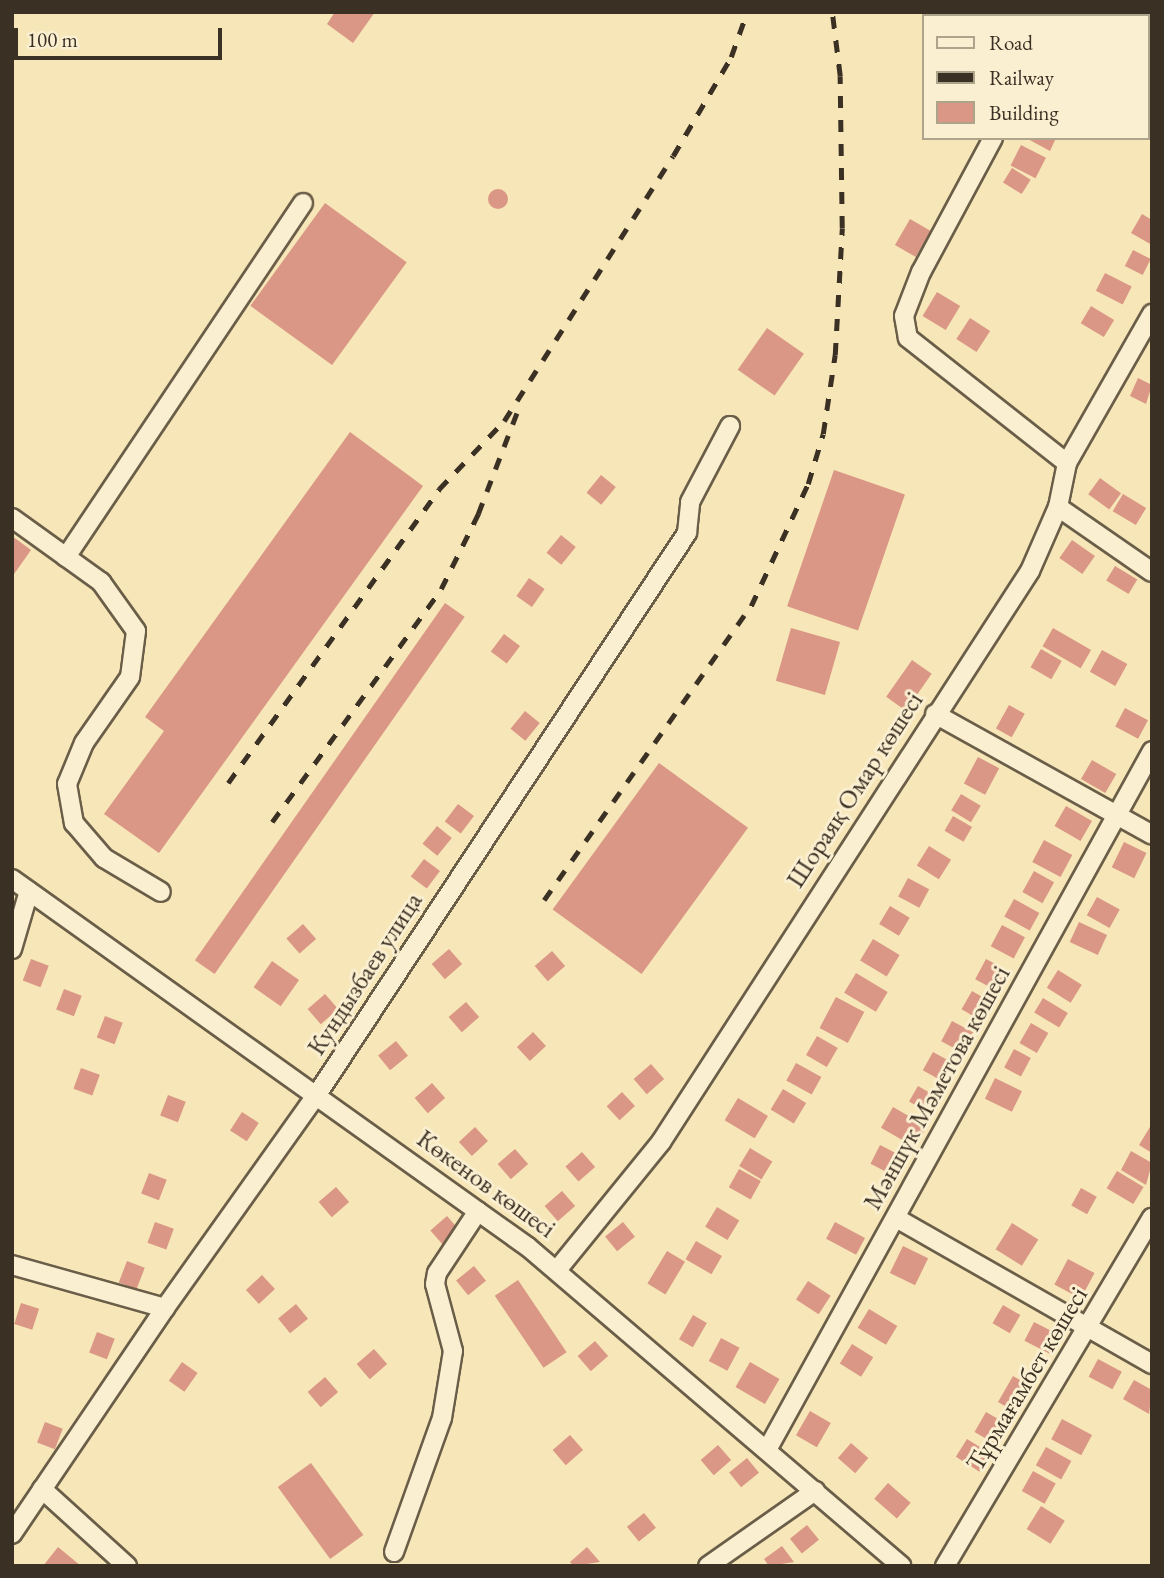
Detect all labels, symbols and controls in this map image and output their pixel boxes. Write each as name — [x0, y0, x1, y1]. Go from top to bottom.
scale bar — [18, 14, 226, 58]
legend — [922, 14, 1150, 140]
text: 100 m — [27, 26, 78, 53]
text: Road — [989, 29, 1033, 56]
text: Railway — [989, 64, 1054, 91]
text: Building — [989, 99, 1059, 126]
street label: Шораяқ Омар көшесі — [780, 686, 930, 894]
street label: Кундызбаев улица — [301, 887, 429, 1061]
street label: Мәншүк Мәметова көшесі — [857, 961, 1017, 1215]
street label: Көкенов көшесі — [411, 1123, 561, 1245]
street label: Тұрмағамбет көшесі — [960, 1281, 1094, 1477]

